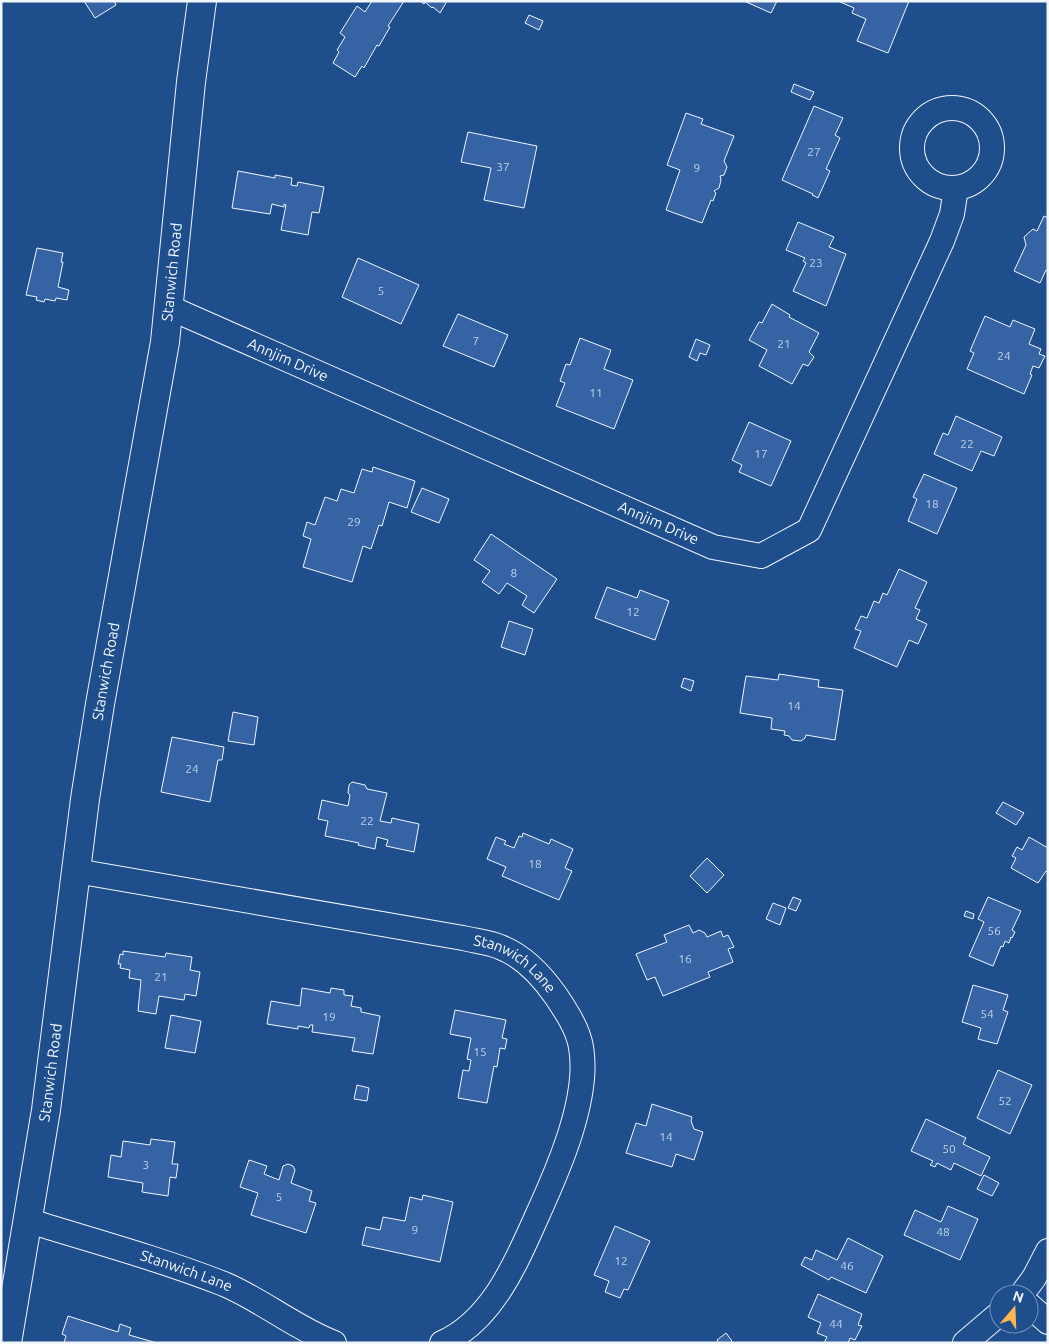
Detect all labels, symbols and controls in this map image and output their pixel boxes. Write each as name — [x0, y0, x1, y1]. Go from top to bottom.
house number: 27 — [807, 145, 821, 158]
house number: 37 — [496, 160, 510, 173]
house number: 9 — [694, 161, 700, 174]
street label: Stanwich Road — [158, 222, 185, 322]
house number: 23 — [809, 256, 823, 269]
house number: 5 — [378, 284, 384, 297]
street label: Annjim Drive — [245, 334, 331, 384]
house number: 7 — [473, 334, 479, 347]
house number: 21 — [777, 337, 791, 350]
house number: 24 — [997, 349, 1011, 362]
house number: 11 — [589, 386, 603, 399]
house number: 22 — [960, 437, 974, 450]
house number: 17 — [754, 447, 768, 460]
street label: Annjim Drive — [616, 497, 702, 548]
house number: 18 — [925, 497, 939, 510]
house number: 29 — [347, 515, 361, 528]
house number: 8 — [511, 566, 518, 579]
house number: 12 — [626, 605, 640, 618]
street label: Stanwich Road — [89, 621, 122, 721]
house number: 14 — [787, 699, 801, 712]
house number: 24 — [185, 762, 199, 775]
house number: 22 — [360, 814, 374, 827]
house number: 18 — [528, 857, 542, 870]
house number: 56 — [987, 924, 1001, 937]
street label: Stanwich Lane — [472, 931, 560, 996]
house number: 16 — [678, 952, 692, 965]
house number: 21 — [154, 970, 168, 983]
house number: 54 — [980, 1007, 994, 1020]
house number: 19 — [322, 1010, 336, 1023]
street label: Stanwich Road — [35, 1022, 65, 1123]
house number: 15 — [473, 1045, 487, 1058]
house number: 52 — [998, 1094, 1012, 1107]
house number: 14 — [659, 1130, 673, 1143]
house number: 50 — [942, 1142, 956, 1155]
house number: 3 — [143, 1158, 149, 1171]
house number: 5 — [276, 1190, 282, 1203]
house number: 9 — [412, 1223, 418, 1236]
house number: 48 — [936, 1225, 950, 1238]
street label: Stanwich Lane — [138, 1246, 235, 1295]
house number: 12 — [614, 1254, 628, 1267]
house number: 46 — [840, 1259, 854, 1272]
north arrow — [989, 1284, 1039, 1334]
text: N — [1011, 1287, 1026, 1306]
house number: 44 — [829, 1317, 843, 1330]

